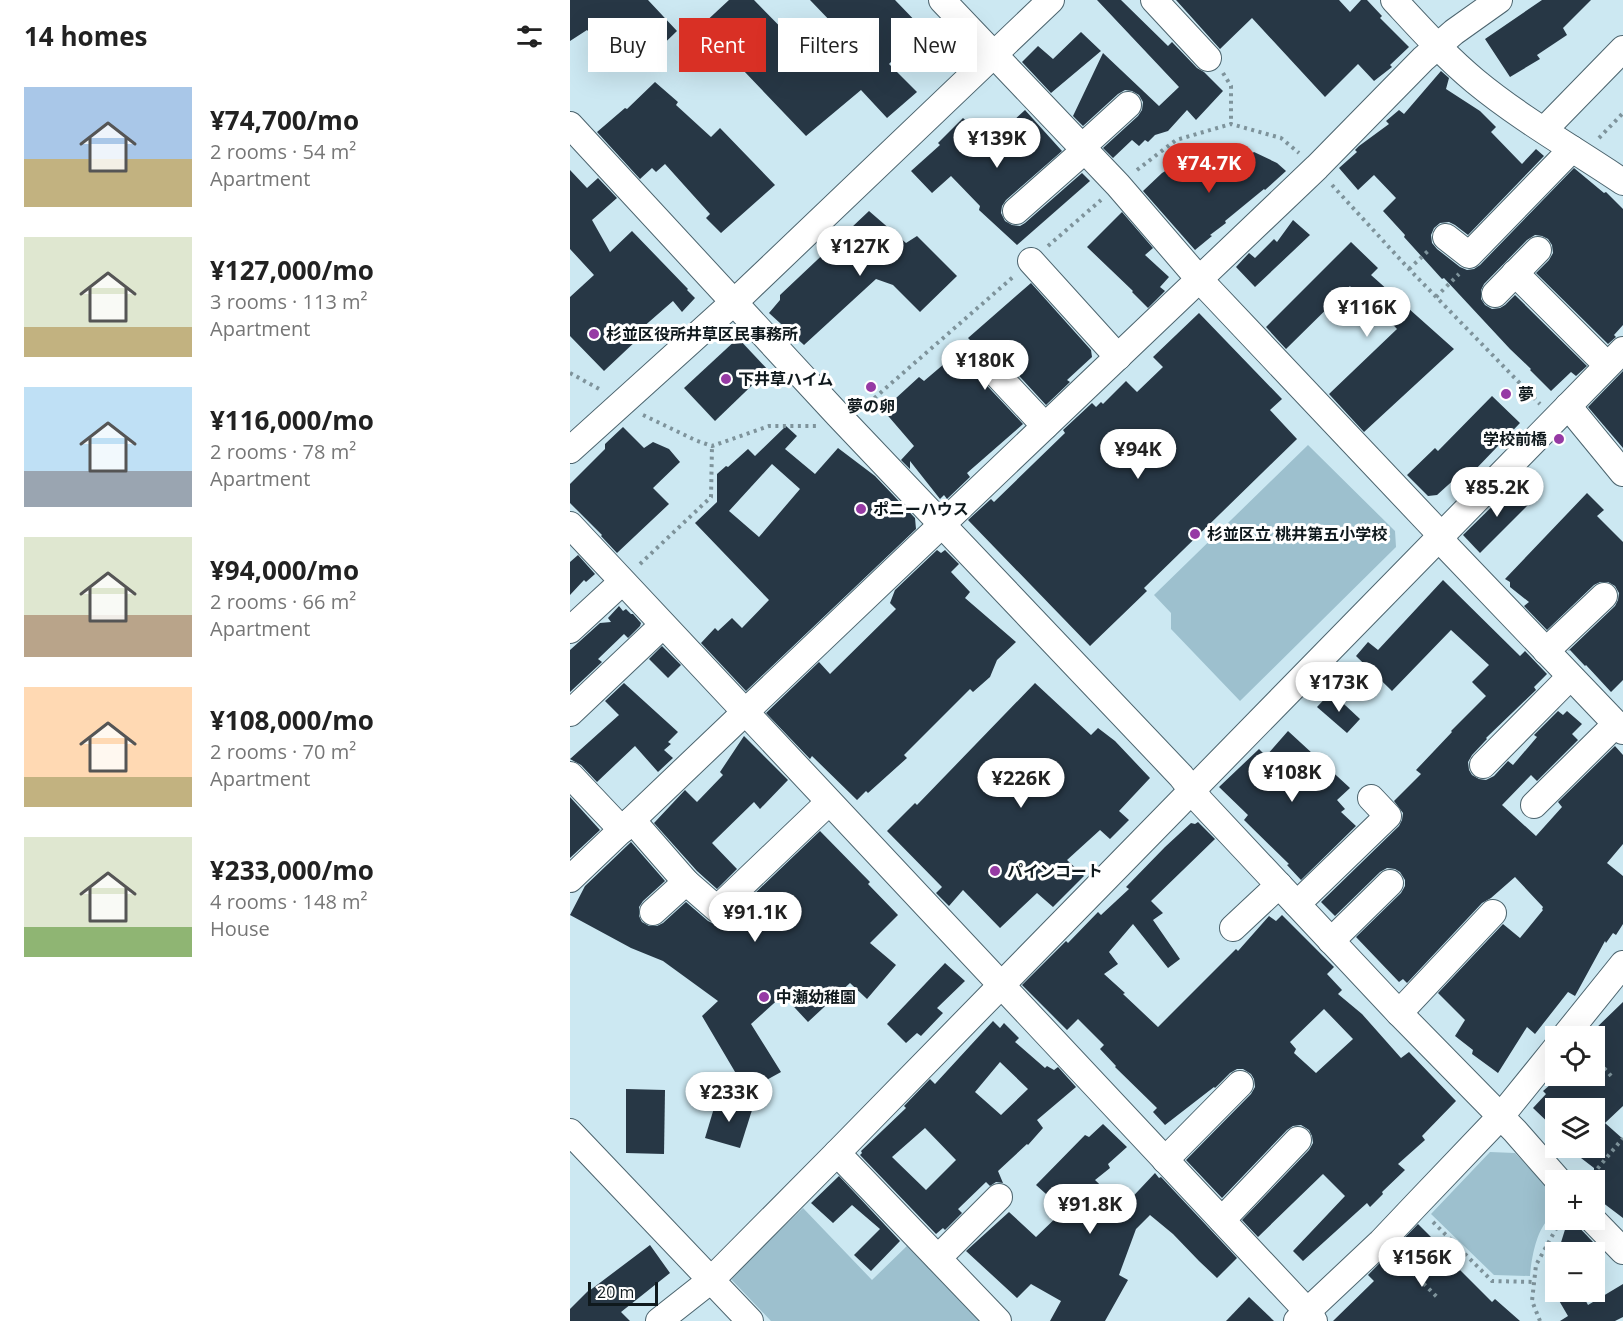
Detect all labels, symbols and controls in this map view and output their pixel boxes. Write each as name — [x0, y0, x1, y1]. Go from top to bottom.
text: 14 homes — [24, 18, 148, 54]
chip: Buy — [588, 18, 667, 72]
chip: Rent — [679, 18, 766, 72]
chip: Filters — [778, 18, 879, 72]
chip: New — [891, 18, 977, 72]
icon: filters — [513, 20, 546, 53]
text: ¥74,700/mo — [210, 102, 359, 138]
icon: home — [72, 111, 144, 183]
pin: ¥139K — [955, 118, 1039, 169]
text: ¥139K — [967, 124, 1027, 151]
text: 2 rooms · 54 m² — [210, 138, 356, 165]
pin: ¥74.7K — [1160, 143, 1258, 194]
text: ¥74.7K — [1177, 149, 1241, 176]
text: Apartment — [210, 165, 310, 192]
pin: ¥127K — [818, 226, 902, 277]
text: ¥127K — [830, 232, 890, 259]
text: ¥127,000/mo — [210, 252, 374, 288]
icon: home — [72, 261, 144, 333]
pin: ¥116K — [1325, 287, 1409, 338]
text: 3 rooms · 113 m² — [210, 288, 368, 315]
text: ¥116K — [1337, 293, 1397, 320]
text: Apartment — [210, 315, 310, 342]
place label: 杉並区役所井草区民事務所 — [606, 323, 798, 345]
marker: 杉並区役所井草区民事務所 — [587, 327, 601, 341]
pin: ¥180K — [943, 340, 1027, 391]
text: ¥180K — [955, 346, 1015, 373]
place label: 下井草ハイム — [738, 368, 833, 390]
marker: 下井草ハイム — [719, 372, 733, 386]
marker: 夢の卵 — [864, 380, 878, 394]
place label: 夢 — [1518, 383, 1534, 405]
marker: 夢 — [1499, 387, 1513, 401]
place label: 夢の卵 — [847, 395, 895, 417]
text: ¥116,000/mo — [210, 402, 374, 438]
icon: home — [72, 411, 144, 483]
place label: 学校前橋 — [1483, 428, 1547, 450]
pin: ¥94K — [1102, 429, 1174, 480]
marker: 学校前橋 — [1552, 432, 1566, 446]
text: ¥94K — [1114, 435, 1162, 462]
text: 2 rooms · 78 m² — [210, 438, 356, 465]
text: Apartment — [210, 465, 310, 492]
pin: ¥85.2K — [1448, 467, 1546, 518]
text: ¥85.2K — [1465, 473, 1529, 500]
place label: ポニーハウス — [873, 498, 969, 520]
marker: ポニーハウス — [854, 502, 868, 516]
place label: 杉並区立 桃井第五小学校 — [1207, 523, 1387, 545]
marker: 杉並区立 桃井第五小学校 — [1188, 527, 1202, 541]
text: ¥94,000/mo — [210, 552, 359, 588]
icon: home — [72, 561, 144, 633]
text: 2 rooms · 66 m² — [210, 588, 356, 615]
text: Apartment — [210, 615, 310, 642]
pin: ¥173K — [1297, 662, 1381, 713]
text: ¥173K — [1309, 668, 1369, 695]
text: ¥108,000/mo — [210, 702, 374, 738]
icon: home — [72, 711, 144, 783]
text: 2 rooms · 70 m² — [210, 738, 356, 765]
pin: ¥108K — [1250, 752, 1334, 803]
pin: ¥226K — [979, 758, 1063, 809]
text: ¥108K — [1262, 758, 1322, 785]
text: ¥226K — [991, 764, 1051, 791]
text: Apartment — [210, 765, 310, 792]
text: ¥233,000/mo — [210, 852, 374, 888]
place label: パインコート — [1007, 860, 1103, 882]
icon: home — [72, 861, 144, 933]
marker: パインコート — [988, 864, 1002, 878]
text: 4 rooms · 148 m² — [210, 888, 368, 915]
pin: ¥91.1K — [706, 892, 804, 943]
text: ¥91.1K — [723, 898, 787, 925]
text: House — [210, 915, 270, 942]
place label: 中瀬幼稚園 — [776, 986, 856, 1008]
marker: 中瀬幼稚園 — [757, 990, 771, 1004]
map controls — [1545, 1026, 1605, 1302]
button: locate — [1545, 1026, 1605, 1086]
pin: ¥233K — [687, 1072, 771, 1123]
text: ¥233K — [699, 1078, 759, 1105]
button: layers — [1545, 1098, 1605, 1158]
button: + — [1545, 1170, 1605, 1230]
pin: ¥91.8K — [1041, 1184, 1139, 1235]
text: ¥91.8K — [1058, 1190, 1122, 1217]
pin: ¥156K — [1380, 1237, 1464, 1288]
button: − — [1545, 1242, 1605, 1302]
text: ¥156K — [1392, 1243, 1452, 1270]
scale bar — [588, 1279, 658, 1306]
text: 20 m — [597, 1281, 634, 1303]

